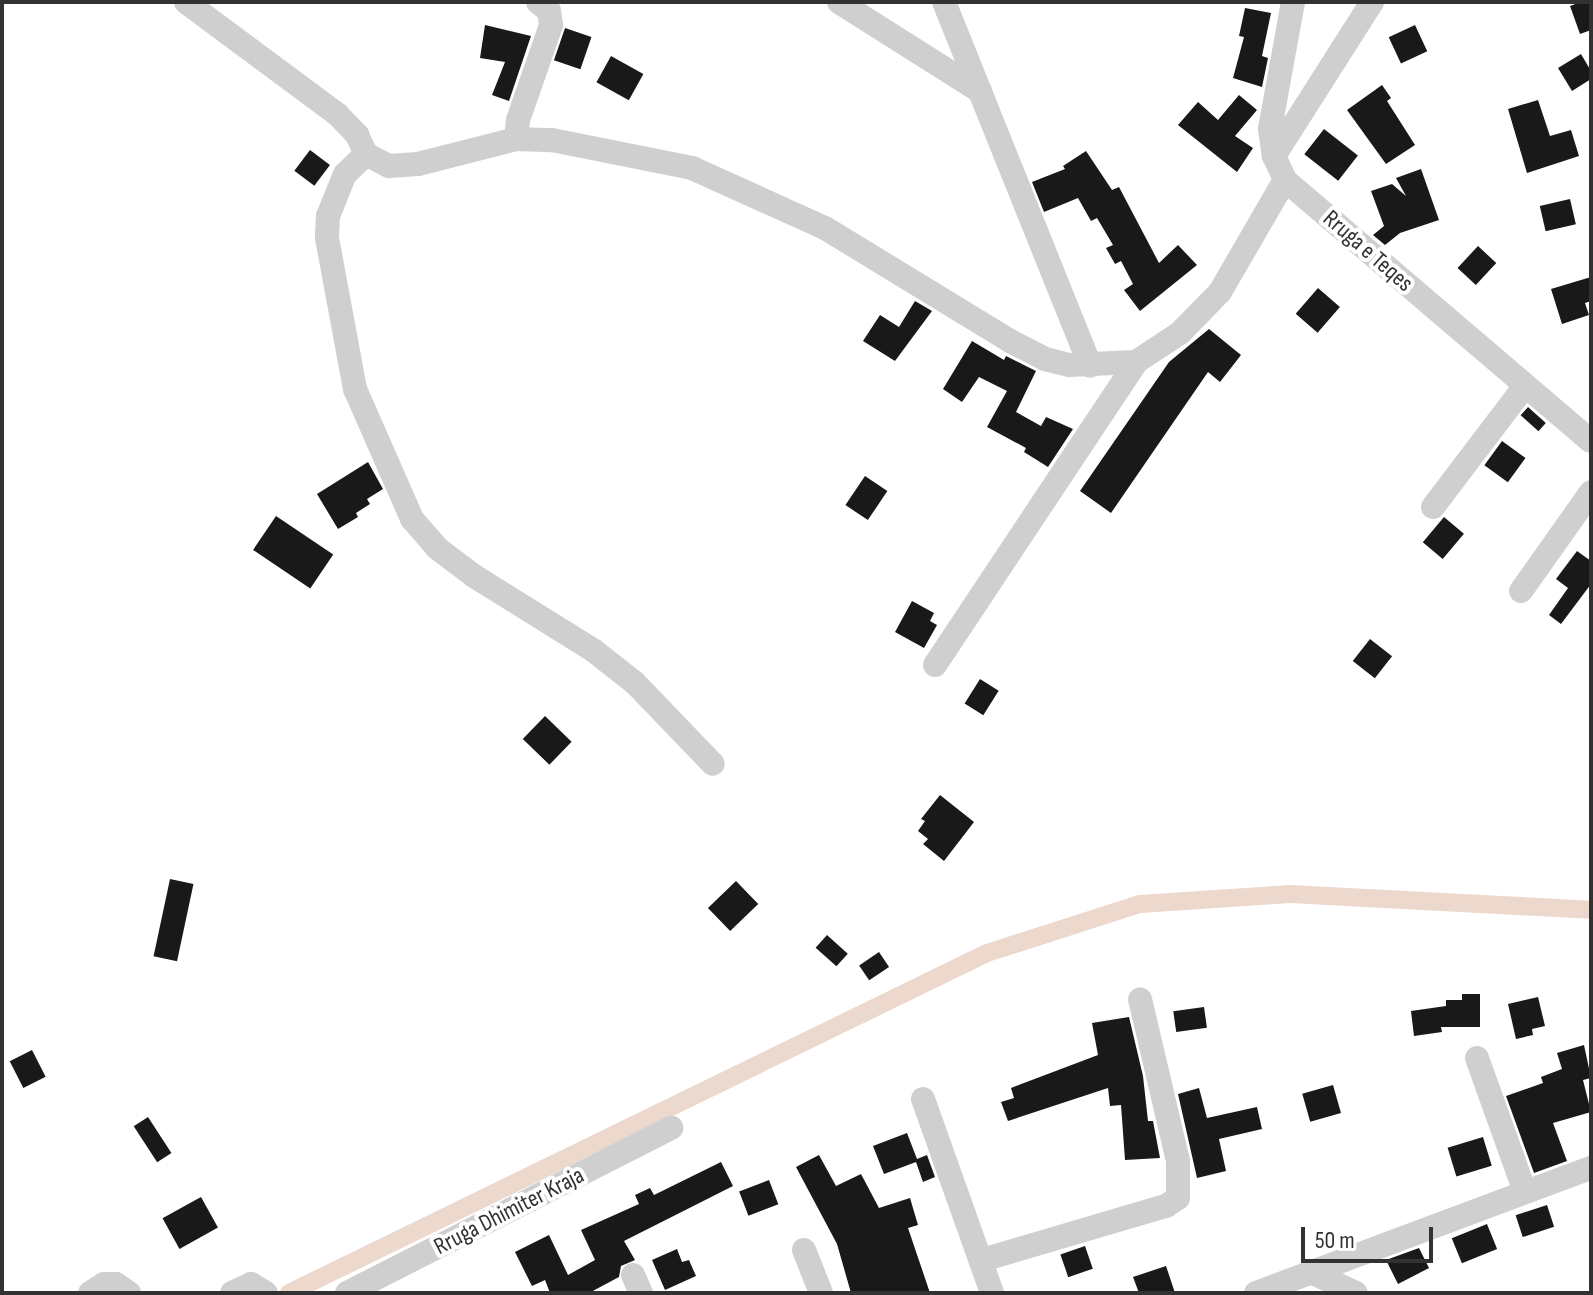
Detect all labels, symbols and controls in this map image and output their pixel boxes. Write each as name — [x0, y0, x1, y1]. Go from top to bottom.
street label: Rruga e Teqes — [1317, 204, 1419, 298]
street label: Rruga Dhimiter Kraja — [429, 1161, 589, 1261]
scale bar — [1305, 1211, 1437, 1261]
text: 50 m — [1315, 1226, 1355, 1255]

